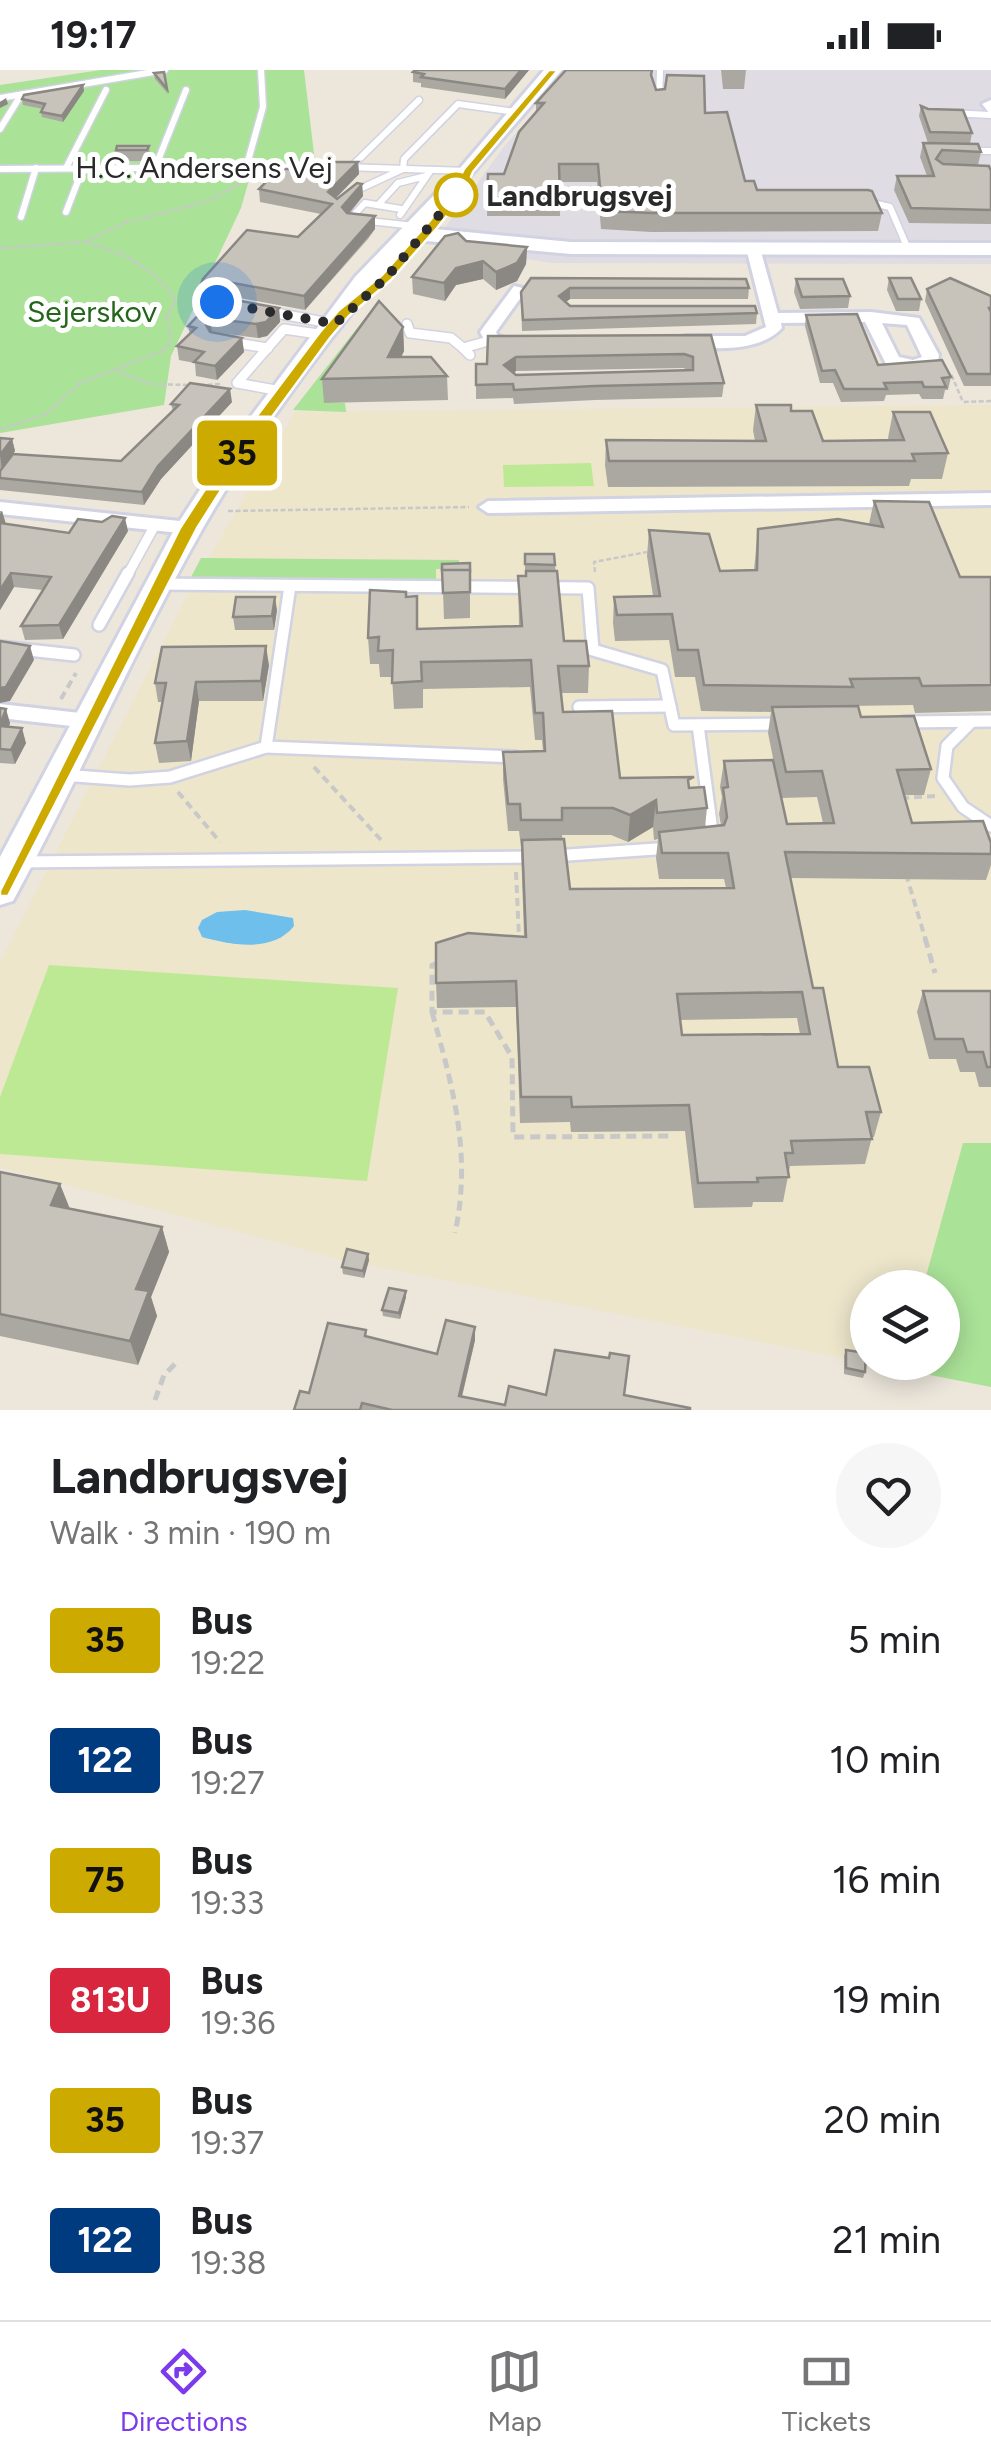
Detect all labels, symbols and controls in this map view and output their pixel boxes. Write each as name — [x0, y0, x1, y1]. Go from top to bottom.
text: 19:17 — [50, 12, 137, 58]
street label: H.C. Andersens Vej — [75, 149, 333, 186]
marker: Landbrugsvej — [435, 174, 477, 216]
place label: Landbrugsvej — [486, 177, 673, 214]
your location — [192, 277, 242, 327]
park label: Sejerskov — [27, 293, 157, 330]
line badge: 35 — [192, 420, 282, 486]
text: 35 — [217, 432, 257, 474]
map controls — [850, 1270, 960, 1380]
button: layers — [850, 1270, 960, 1380]
button: heart — [836, 1443, 941, 1548]
text: Landbrugsvej — [50, 1447, 349, 1505]
text: Walk · 3 min · 190 m — [50, 1514, 331, 1552]
text: Bus — [190, 1598, 253, 1644]
text: 5 min — [847, 1617, 941, 1663]
text: 35 — [85, 1619, 125, 1661]
text: 19:22 — [190, 1644, 265, 1682]
text: Bus — [190, 1718, 253, 1764]
text: 10 min — [829, 1737, 941, 1783]
text: 122 — [77, 1739, 133, 1781]
text: 19:27 — [190, 1764, 265, 1802]
text: Bus — [190, 1838, 253, 1884]
text: 16 min — [832, 1857, 941, 1903]
text: 75 — [85, 1859, 125, 1901]
text: 19:33 — [190, 1884, 264, 1922]
text: Bus — [200, 1958, 263, 2004]
text: 19 min — [832, 1977, 941, 2023]
text: 813U — [70, 1979, 150, 2021]
text: 19:36 — [200, 2004, 275, 2042]
text: Bus — [190, 2078, 253, 2124]
text: 20 min — [824, 2097, 941, 2143]
text: 35 — [85, 2099, 125, 2141]
text: 19:37 — [190, 2124, 264, 2162]
text: Bus — [190, 2198, 253, 2244]
text: 21 min — [832, 2217, 941, 2263]
text: 122 — [77, 2219, 133, 2261]
text: 19:38 — [190, 2244, 266, 2282]
tab: Directions — [120, 2344, 247, 2438]
tab: Map — [487, 2344, 542, 2438]
tab: Tickets — [782, 2344, 871, 2438]

